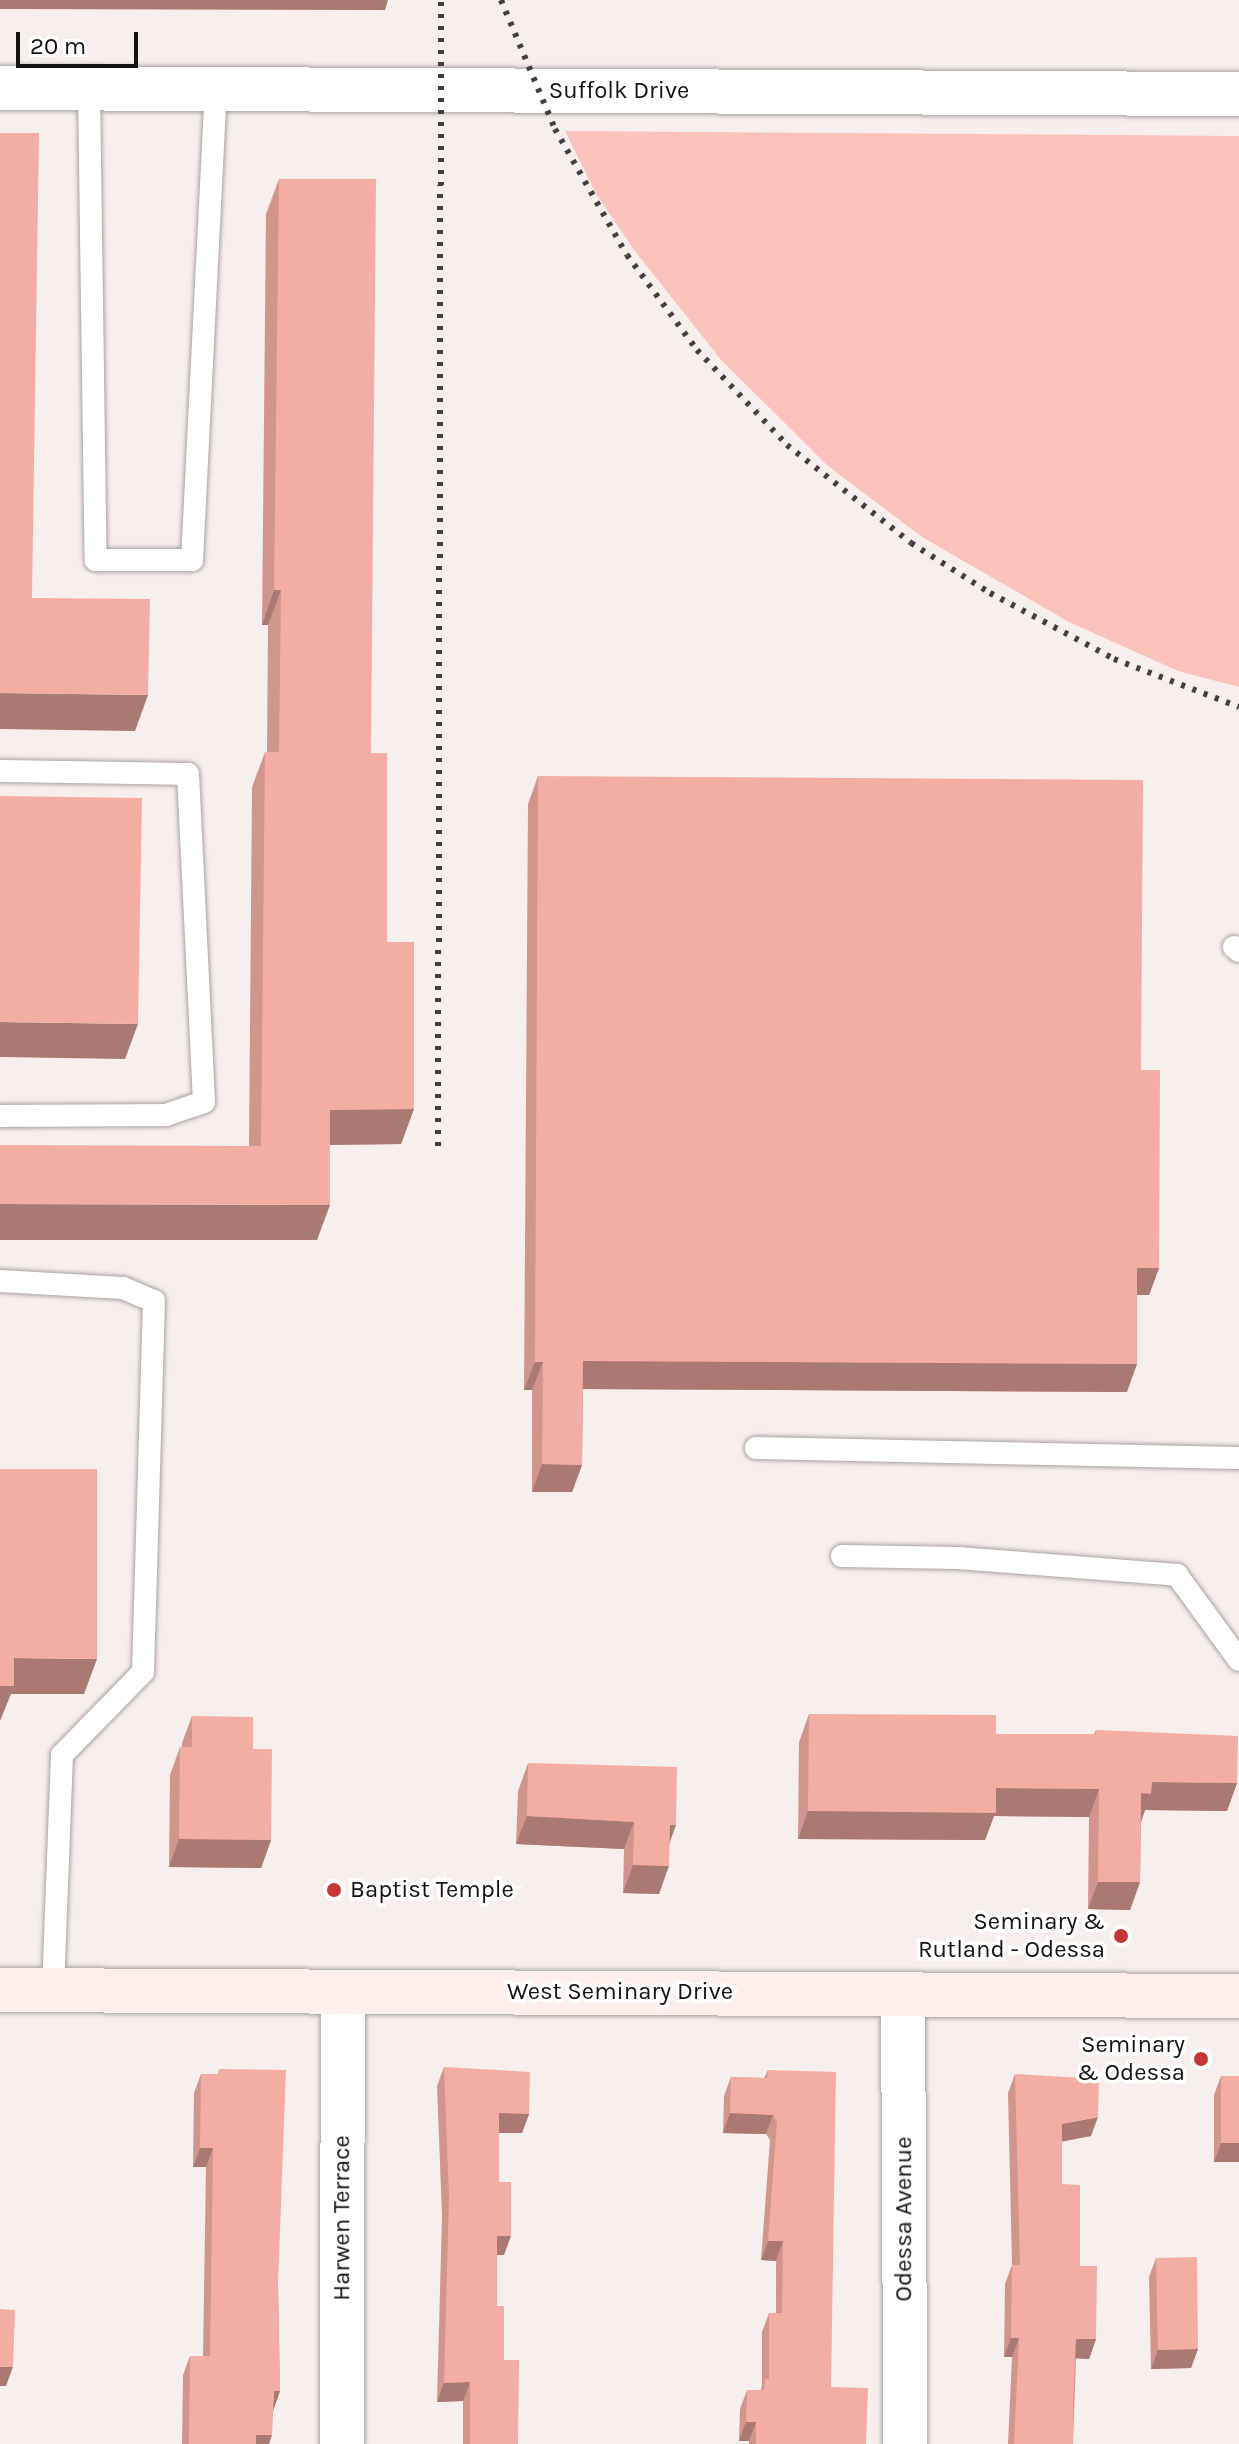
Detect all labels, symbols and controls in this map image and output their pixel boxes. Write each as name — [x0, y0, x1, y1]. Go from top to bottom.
scale bar — [20, 16, 142, 66]
text: 20 m — [30, 32, 86, 60]
street label: Suffolk Drive — [549, 77, 689, 105]
place label: Baptist Temple — [350, 1876, 514, 1904]
marker: Baptist Temple — [325, 1881, 343, 1899]
place label: Seminary & Rutland - Odessa — [918, 1908, 1105, 1964]
marker: Seminary & Rutland - Odessa — [1112, 1927, 1130, 1945]
street label: West Seminary Drive — [507, 1978, 733, 2006]
place label: Seminary & Odessa — [1077, 2031, 1185, 2087]
marker: Seminary & Odessa — [1192, 2050, 1210, 2068]
street label: Harwen Terrace — [328, 2135, 356, 2301]
street label: Odessa Avenue — [890, 2136, 918, 2302]

